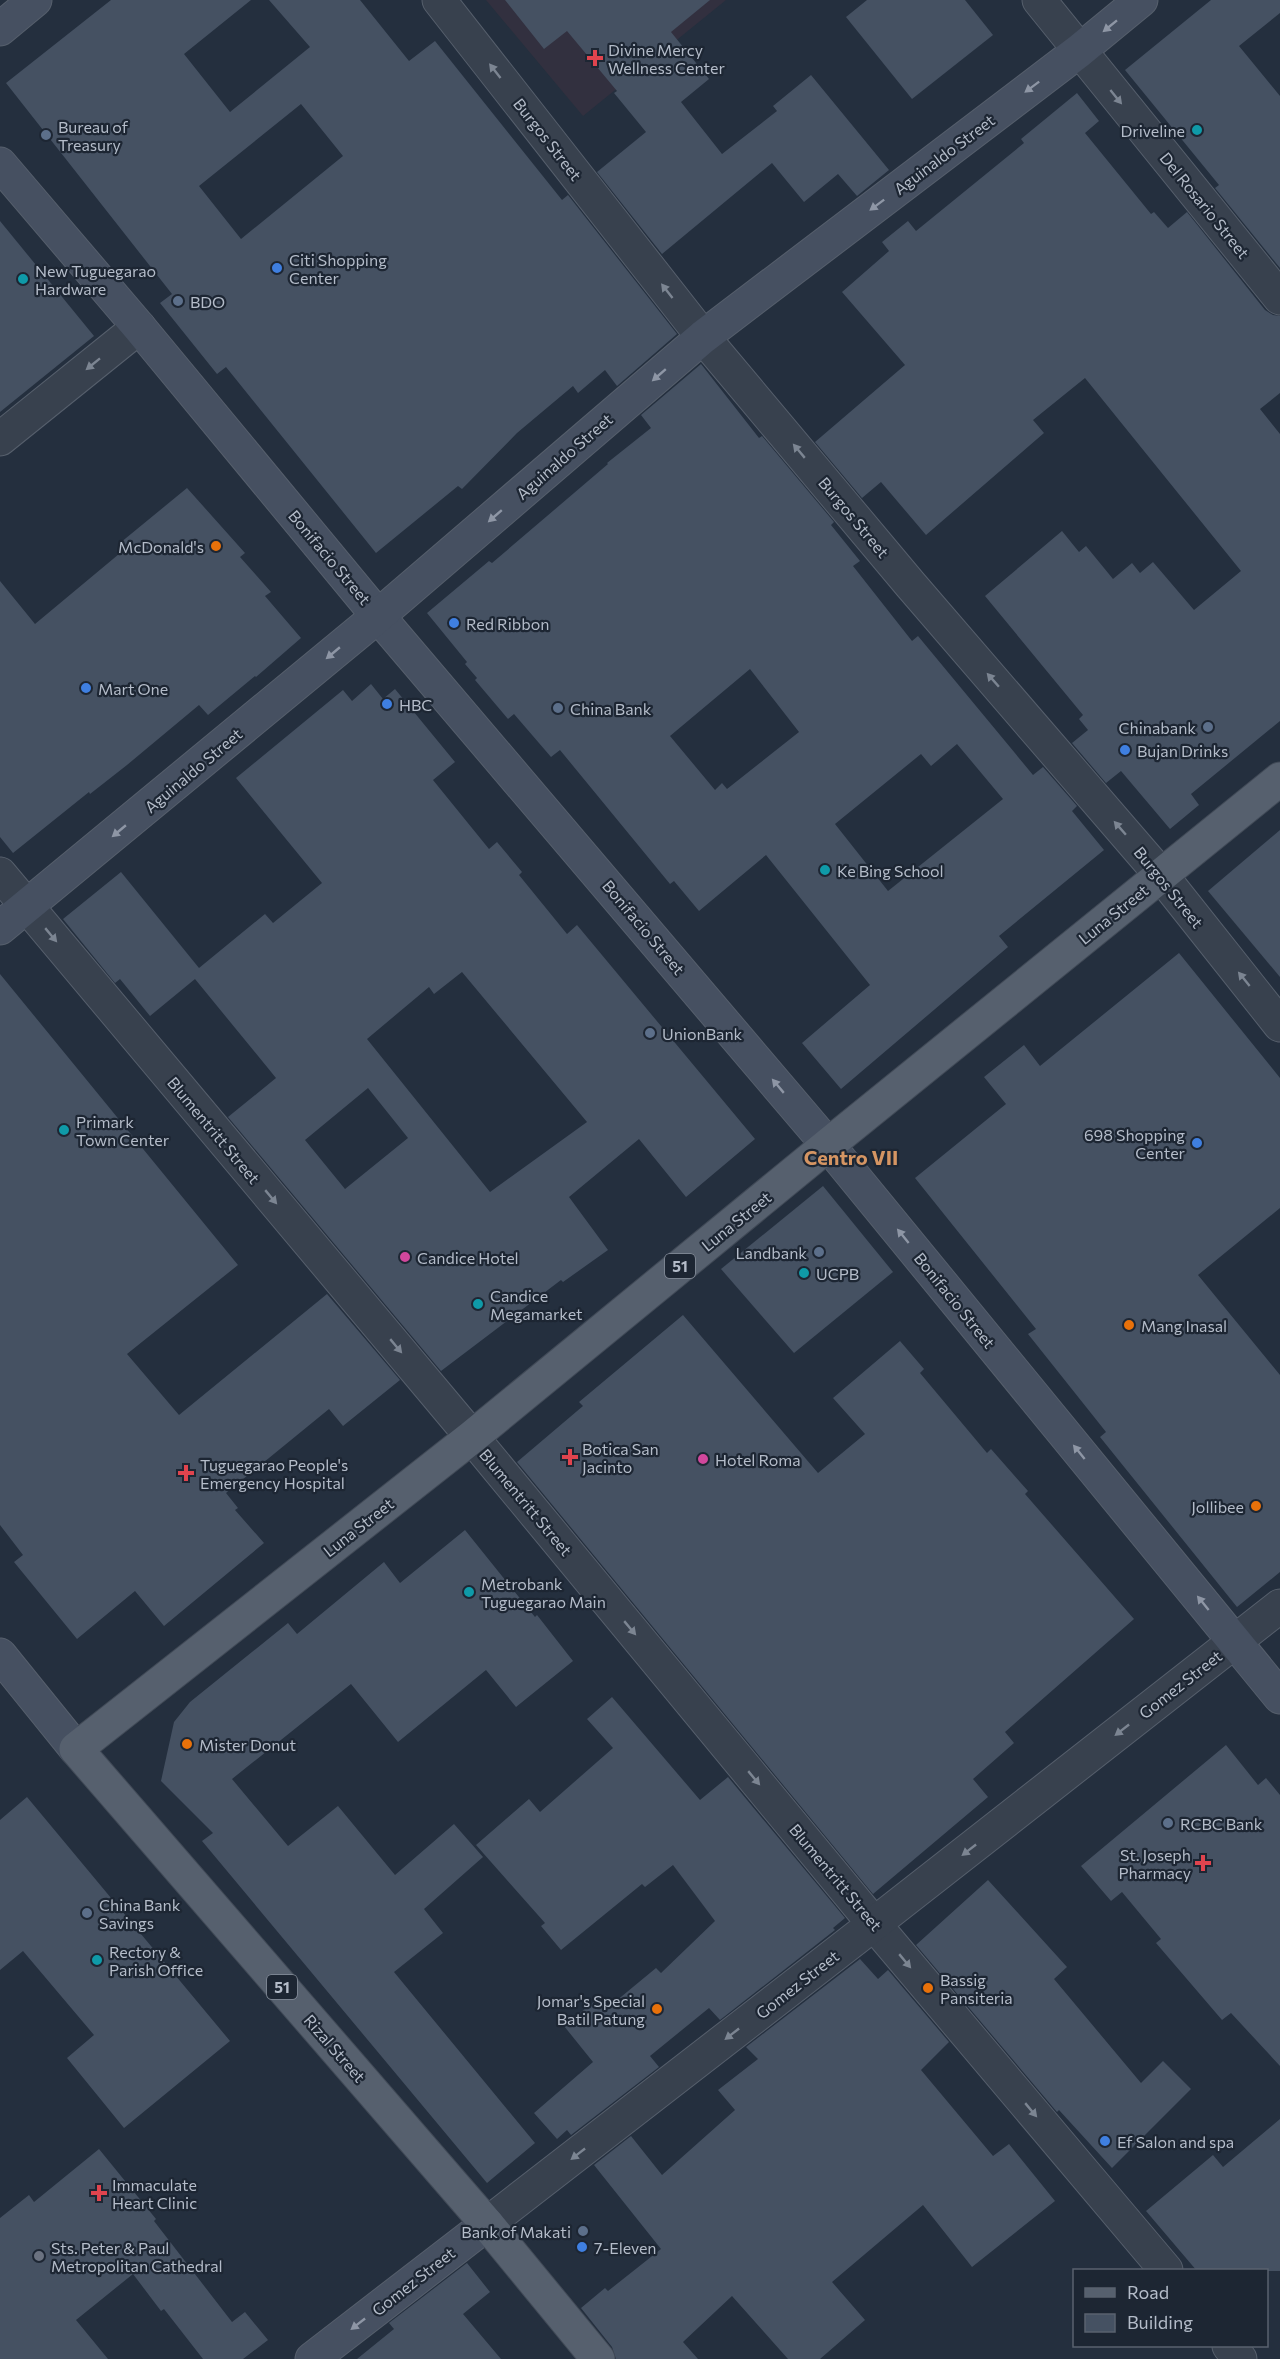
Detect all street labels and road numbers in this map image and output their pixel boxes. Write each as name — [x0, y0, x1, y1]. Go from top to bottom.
street label: Burgos Street — [510, 94, 586, 184]
street label: Aguinaldo Street — [890, 110, 998, 198]
street label: Del Rosario Street — [1156, 148, 1254, 262]
street label: Aguinaldo Street — [512, 409, 616, 503]
street label: Burgos Street — [815, 473, 893, 561]
street label: Bonifacio Street — [285, 506, 375, 608]
street label: Aguinaldo Street — [141, 724, 246, 816]
street label: Burgos Street — [1130, 842, 1208, 932]
street label: Bonifacio Street — [599, 876, 689, 978]
street label: Luna Street — [1074, 880, 1152, 948]
street label: Blumentritt Street — [164, 1073, 264, 1188]
street label: Luna Street — [697, 1187, 775, 1255]
street label: Bonifacio Street — [911, 1248, 1000, 1352]
road number: 51 — [665, 1254, 695, 1278]
street label: Blumentritt Street — [476, 1445, 576, 1560]
street label: Luna Street — [319, 1493, 397, 1560]
street label: Gomez Street — [1135, 1645, 1226, 1722]
street label: Blumentritt Street — [786, 1820, 886, 1935]
street label: Gomez Street — [752, 1945, 843, 2022]
road number: 51 — [267, 1975, 297, 1999]
street label: Rizal Street — [300, 2010, 370, 2086]
street label: Gomez Street — [368, 2242, 459, 2319]

